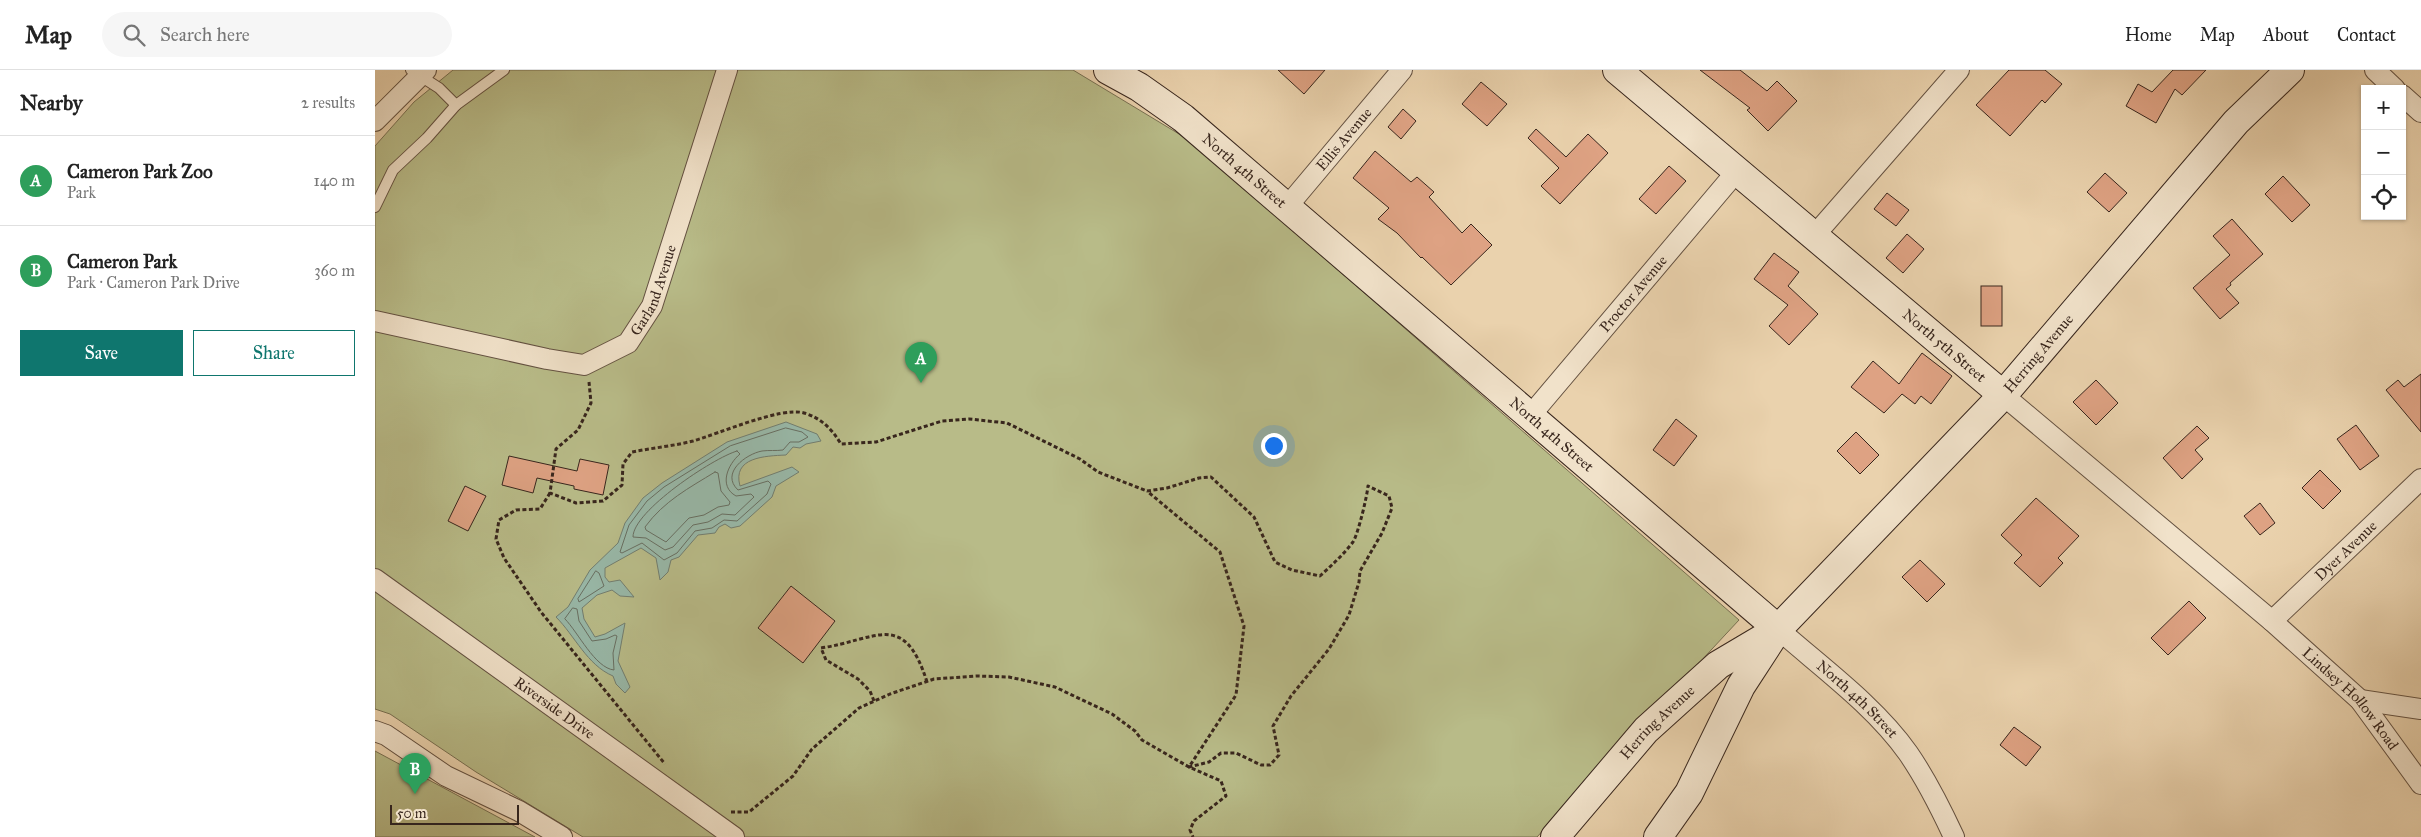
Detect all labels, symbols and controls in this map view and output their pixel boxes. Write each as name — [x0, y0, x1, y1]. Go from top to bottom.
search box — [102, 12, 452, 57]
text: Map — [25, 20, 72, 50]
icon: search — [120, 21, 148, 49]
text: Search here — [160, 23, 250, 46]
text: Home — [2125, 24, 2172, 46]
text: Map — [2200, 24, 2235, 46]
text: About — [2263, 24, 2309, 46]
text: Contact — [2337, 24, 2396, 46]
map controls — [2361, 85, 2406, 220]
button: + — [2361, 85, 2406, 130]
text: Nearby — [20, 90, 83, 116]
text: 2 results — [301, 93, 355, 112]
street label: Ellis Avenue — [1312, 104, 1376, 174]
street label: North 4th Street — [1199, 130, 1291, 212]
button: − — [2361, 130, 2406, 175]
text: Cameron Park Zoo — [67, 160, 213, 183]
text: A — [31, 171, 41, 190]
text: 140 m — [314, 171, 355, 190]
button: locate — [2361, 175, 2406, 220]
text: Park — [67, 183, 96, 202]
street label: Garland Avenue — [626, 243, 680, 339]
text: Cameron Park — [67, 250, 177, 273]
street label: Proctor Avenue — [1596, 252, 1671, 336]
text: B — [31, 261, 41, 280]
text: 360 m — [314, 261, 355, 280]
text: Park · Cameron Park Drive — [67, 273, 240, 292]
street label: North 5th Street — [1899, 305, 1990, 386]
street label: Herring Avenue — [2000, 310, 2077, 397]
button: Save — [20, 330, 183, 376]
button: Share — [193, 330, 355, 376]
pin: A — [905, 342, 937, 383]
street label: North 4th Street — [1506, 393, 1598, 476]
your location — [1261, 433, 1287, 459]
street label: Dyer Avenue — [2311, 517, 2381, 584]
street label: Lindsey Hollow Road — [2298, 643, 2402, 754]
street label: North 4th Street — [1813, 657, 1902, 742]
street label: Riverside Drive — [511, 673, 598, 743]
street label: Herring Avenue — [1616, 681, 1698, 763]
pin: B — [399, 753, 431, 794]
scale bar — [390, 802, 519, 825]
text: 50 m — [397, 805, 426, 822]

